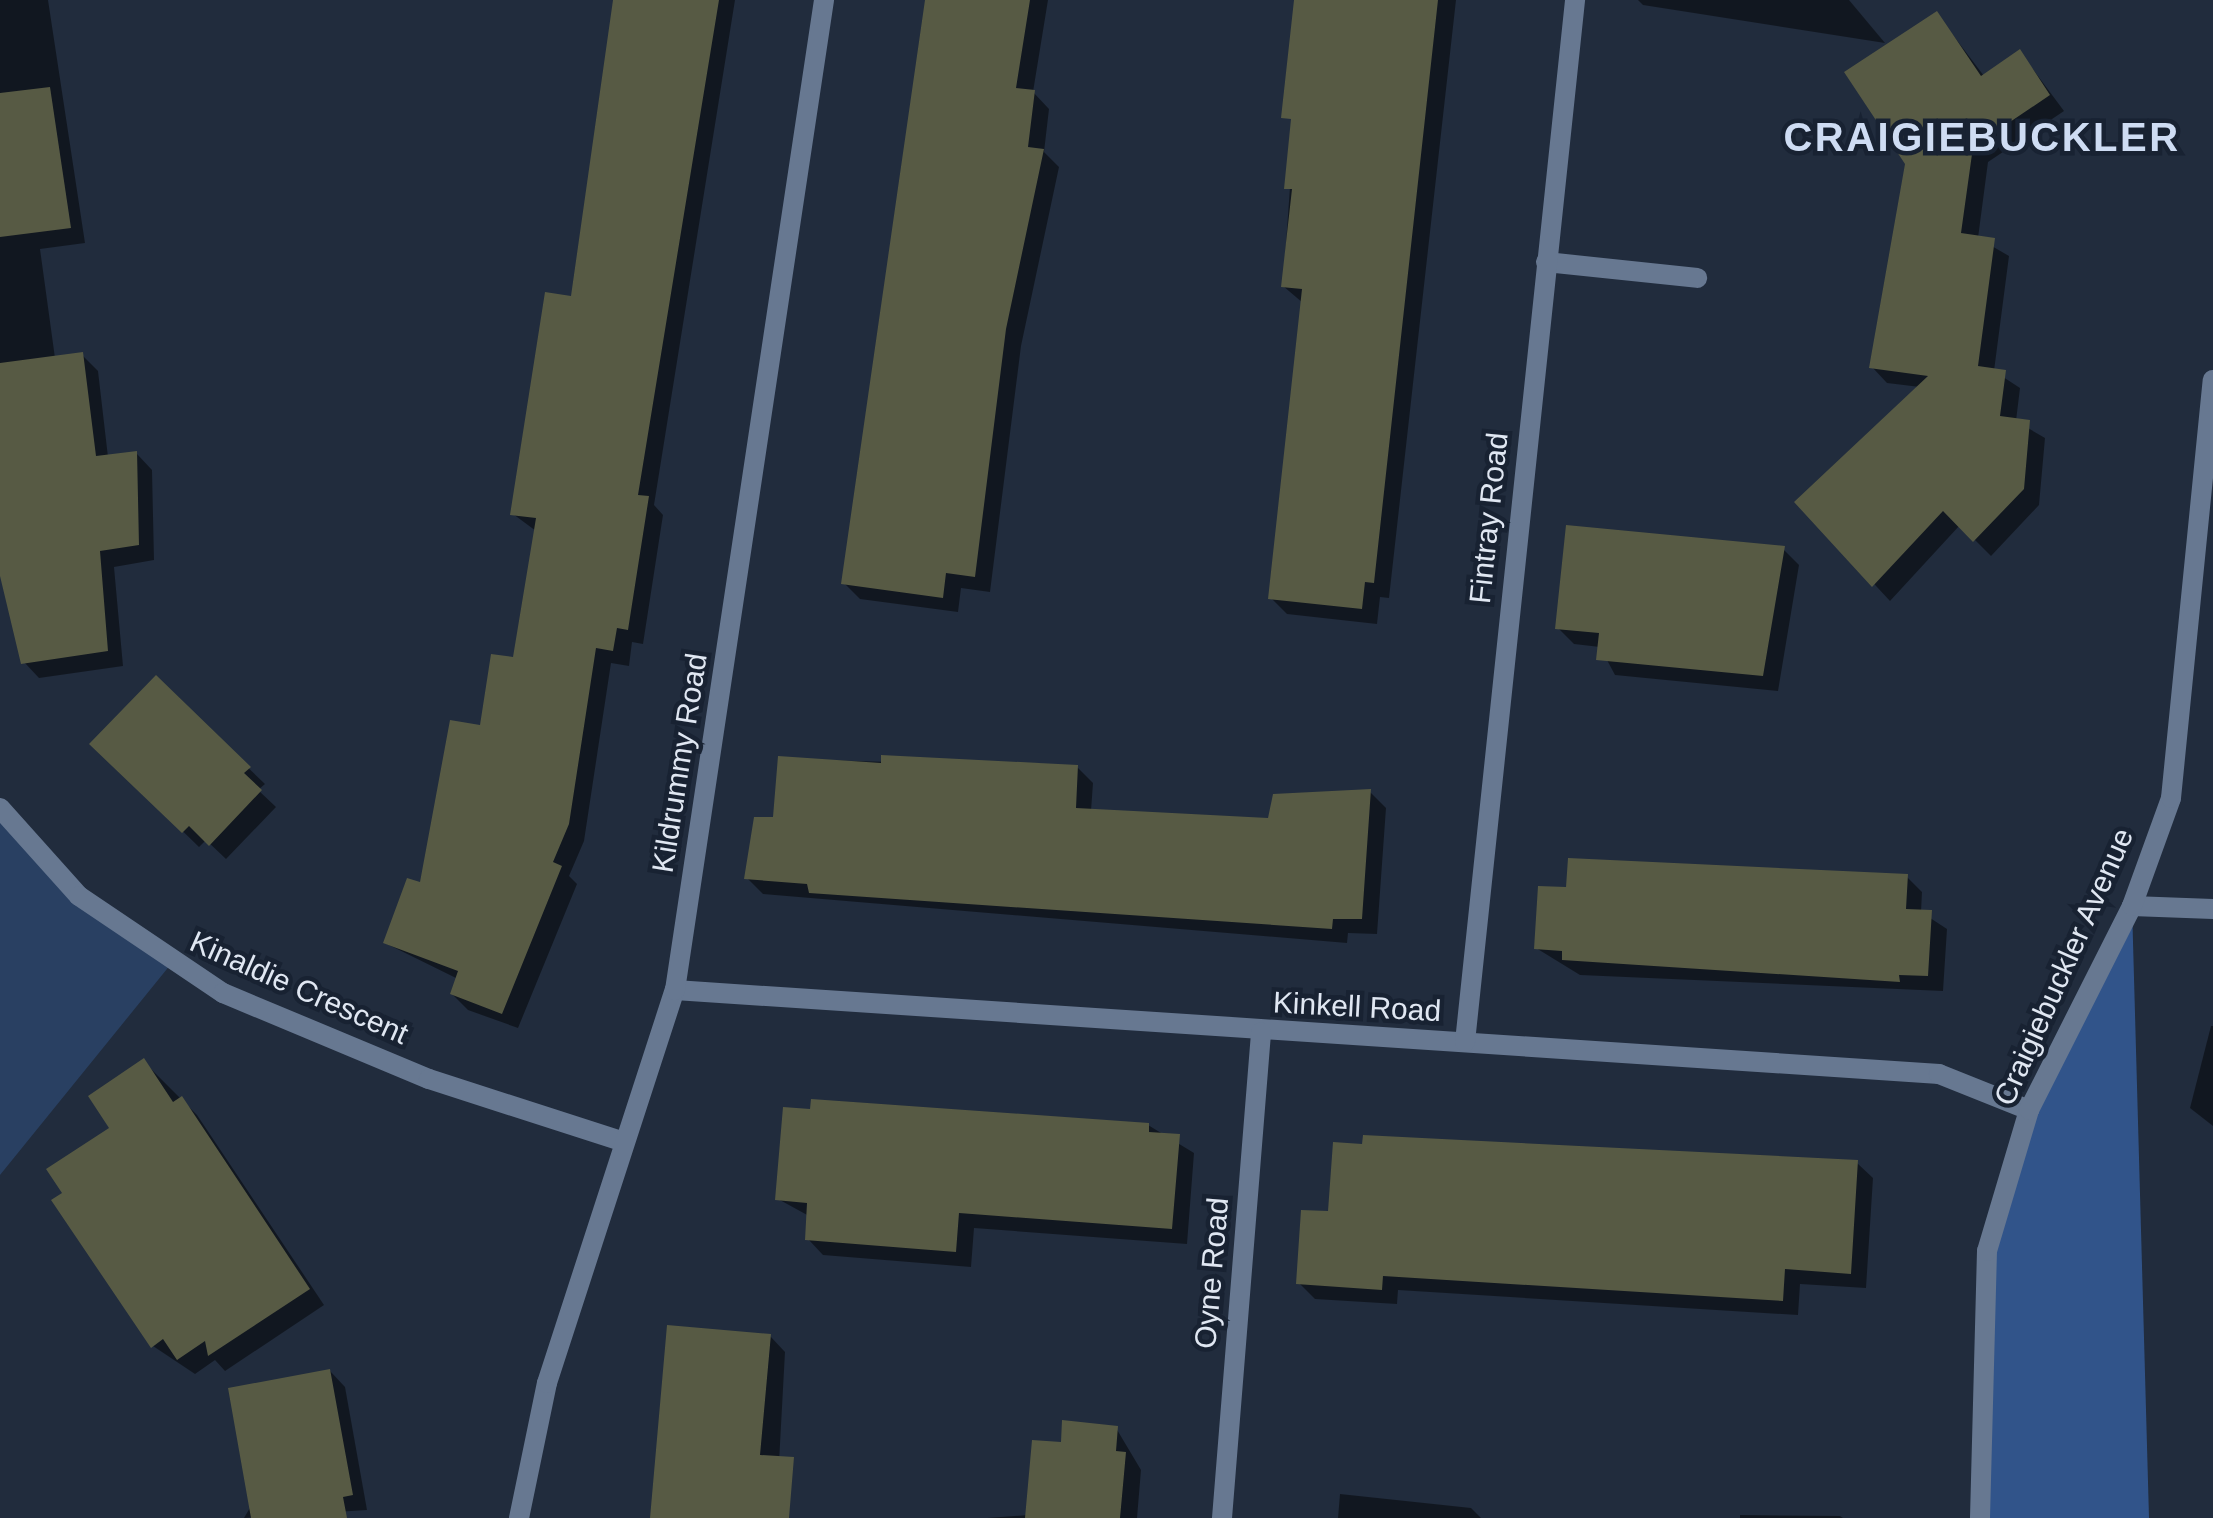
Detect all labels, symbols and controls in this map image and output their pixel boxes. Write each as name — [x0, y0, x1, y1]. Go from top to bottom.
district label: CRAIGIEBUCKLER — [1783, 113, 2181, 161]
street label: Fintray Road — [1462, 431, 1516, 605]
street label: Kildrummy Road — [645, 651, 715, 875]
street label: Craigiebuckler Avenue — [1986, 822, 2142, 1112]
street label: Kinaldie Crescent — [184, 924, 414, 1052]
street label: Kinkell Road — [1272, 985, 1442, 1029]
street label: Oyne Road — [1187, 1196, 1237, 1350]

